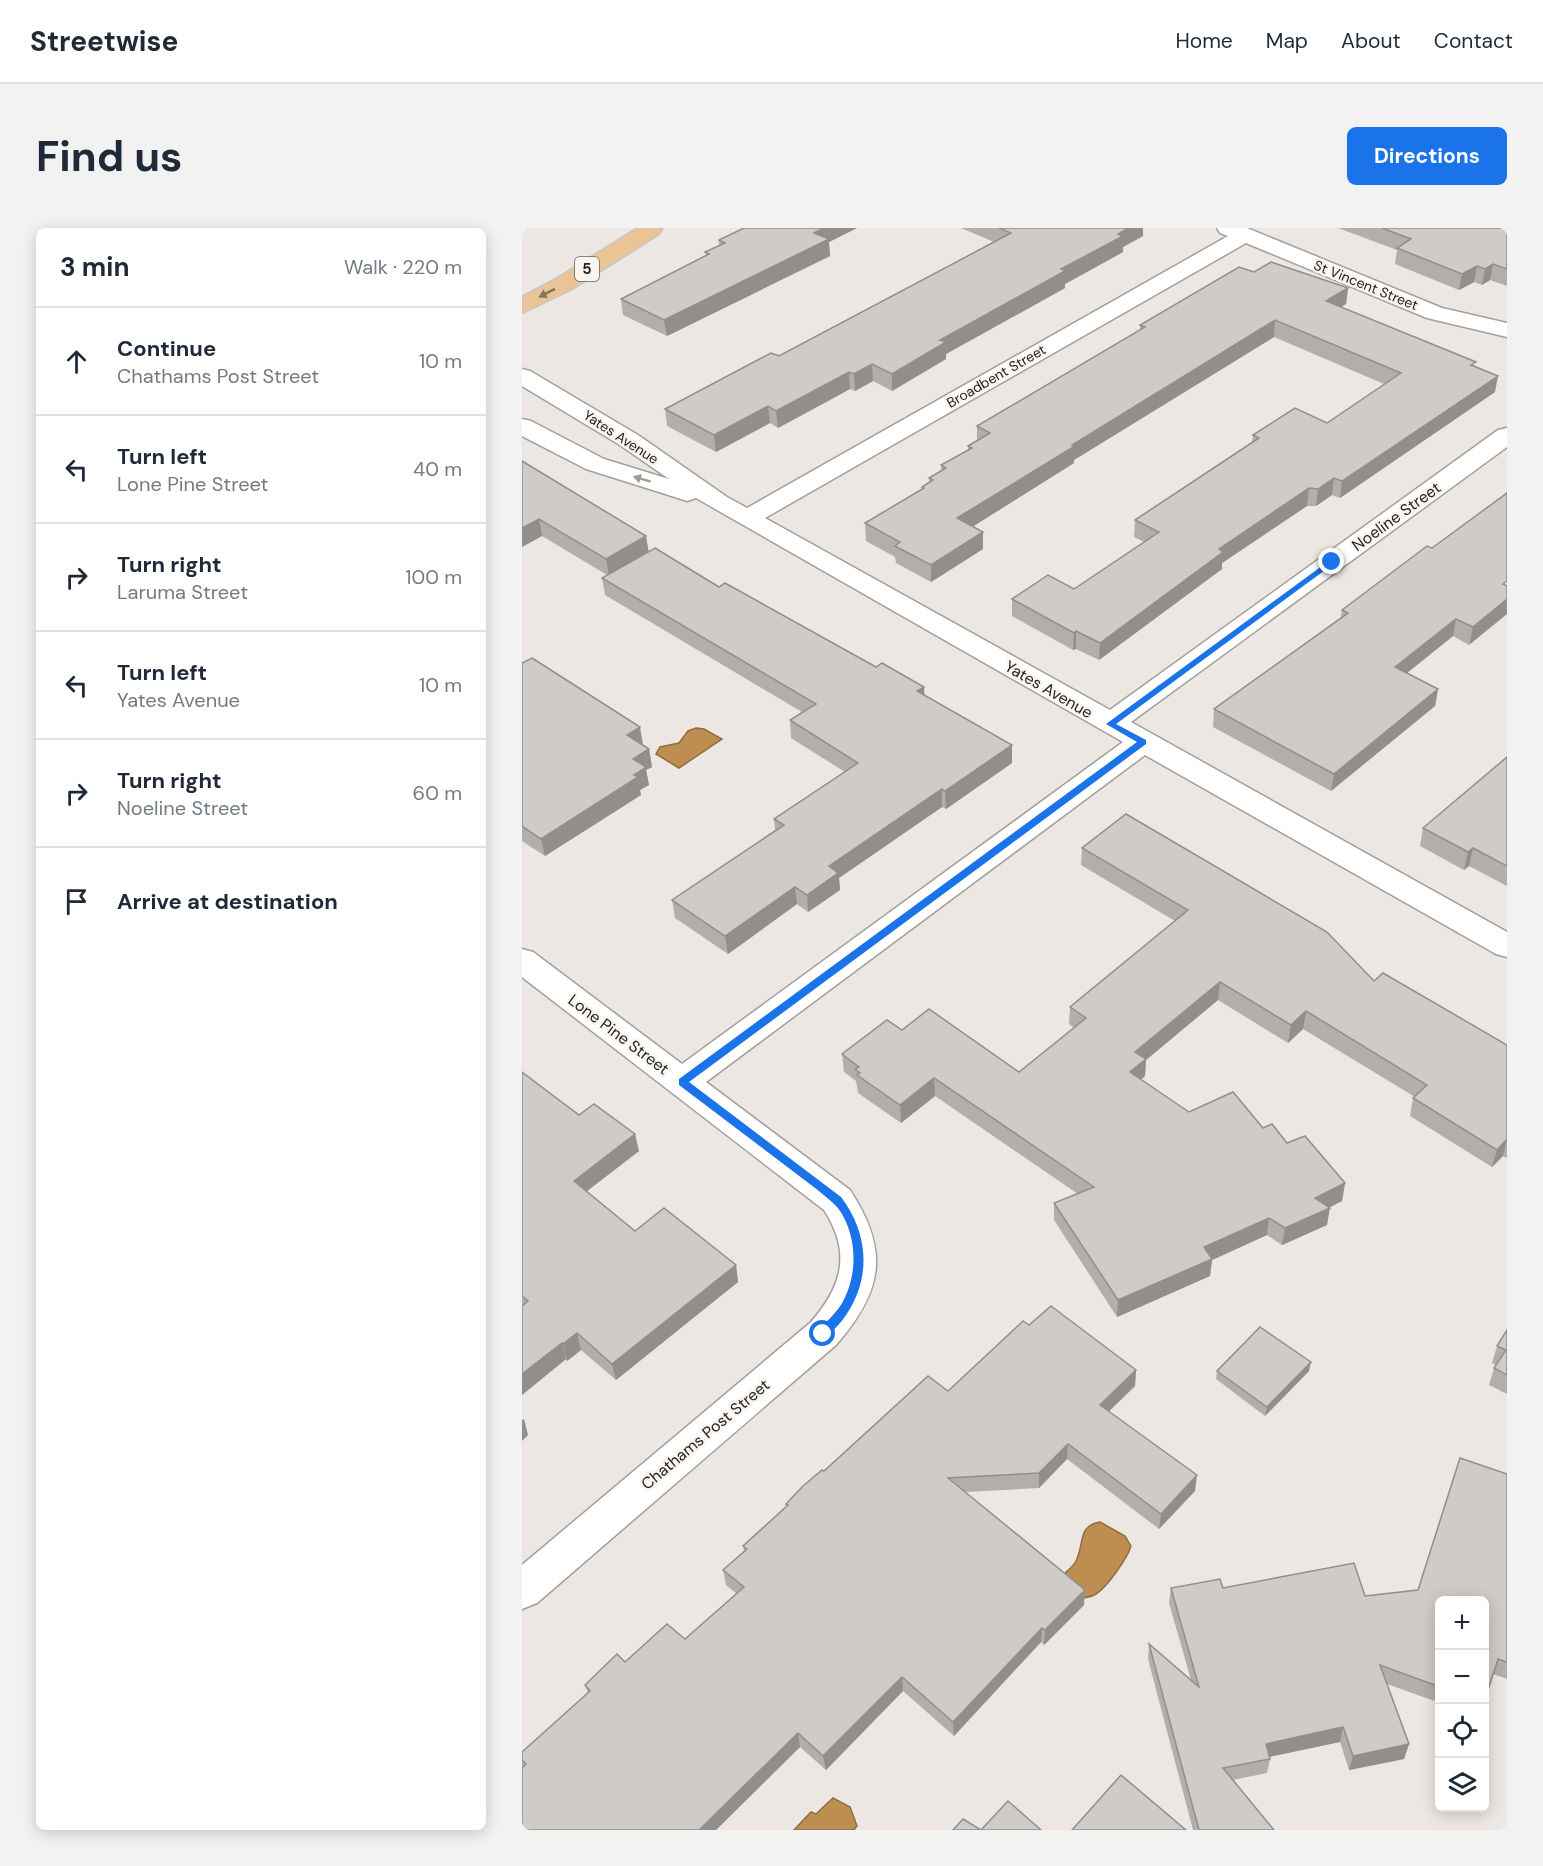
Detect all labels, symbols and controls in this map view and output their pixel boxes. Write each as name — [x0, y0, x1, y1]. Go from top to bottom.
text: Streetwise — [30, 23, 178, 60]
text: Home — [1175, 27, 1233, 55]
text: Map — [1266, 27, 1308, 55]
text: About — [1341, 27, 1401, 55]
text: Contact — [1434, 27, 1513, 55]
button: Directions — [1347, 127, 1507, 185]
text: Find us — [36, 129, 182, 184]
text: 3 min — [60, 250, 129, 284]
text: Walk · 220 m — [344, 254, 462, 280]
street label: St Vincent Street — [1311, 256, 1421, 314]
road number: 5 — [575, 257, 599, 281]
one-way arrow — [539, 288, 556, 297]
text: Continue — [117, 334, 216, 363]
street label: Broadbent Street — [943, 340, 1049, 412]
icon: ahead — [60, 345, 93, 378]
text: 10 m — [419, 348, 462, 374]
text: Chathams Post Street — [117, 363, 319, 389]
street label: Yates Avenue — [580, 406, 662, 468]
text: Turn left — [117, 442, 207, 471]
icon: left — [60, 453, 93, 486]
text: 40 m — [413, 456, 462, 482]
text: Lone Pine Street — [117, 471, 268, 497]
one-way arrow — [633, 474, 651, 483]
street label: Noeline Street — [1348, 477, 1445, 556]
route end — [1318, 548, 1344, 574]
text: Turn right — [117, 550, 222, 579]
icon: right — [60, 561, 93, 594]
text: 100 m — [405, 564, 462, 590]
text: Laruma Street — [117, 579, 248, 605]
street label: Yates Avenue — [1001, 656, 1097, 723]
text: Turn left — [117, 658, 207, 687]
icon: left — [60, 669, 93, 702]
text: 10 m — [419, 672, 462, 698]
text: Yates Avenue — [117, 687, 240, 713]
text: Turn right — [117, 766, 222, 795]
icon: right — [60, 777, 93, 810]
text: 60 m — [413, 780, 462, 806]
text: Noeline Street — [117, 795, 248, 821]
icon: arrive — [60, 885, 93, 918]
text: Arrive at destination — [117, 887, 338, 916]
street label: Lone Pine Street — [564, 990, 673, 1079]
route start — [809, 1320, 835, 1346]
street label: Chathams Post Street — [637, 1374, 774, 1494]
map controls — [1435, 1596, 1489, 1812]
button: + — [1435, 1596, 1489, 1650]
button: − — [1435, 1650, 1489, 1704]
button: locate — [1435, 1704, 1489, 1758]
button: layers — [1435, 1758, 1489, 1812]

